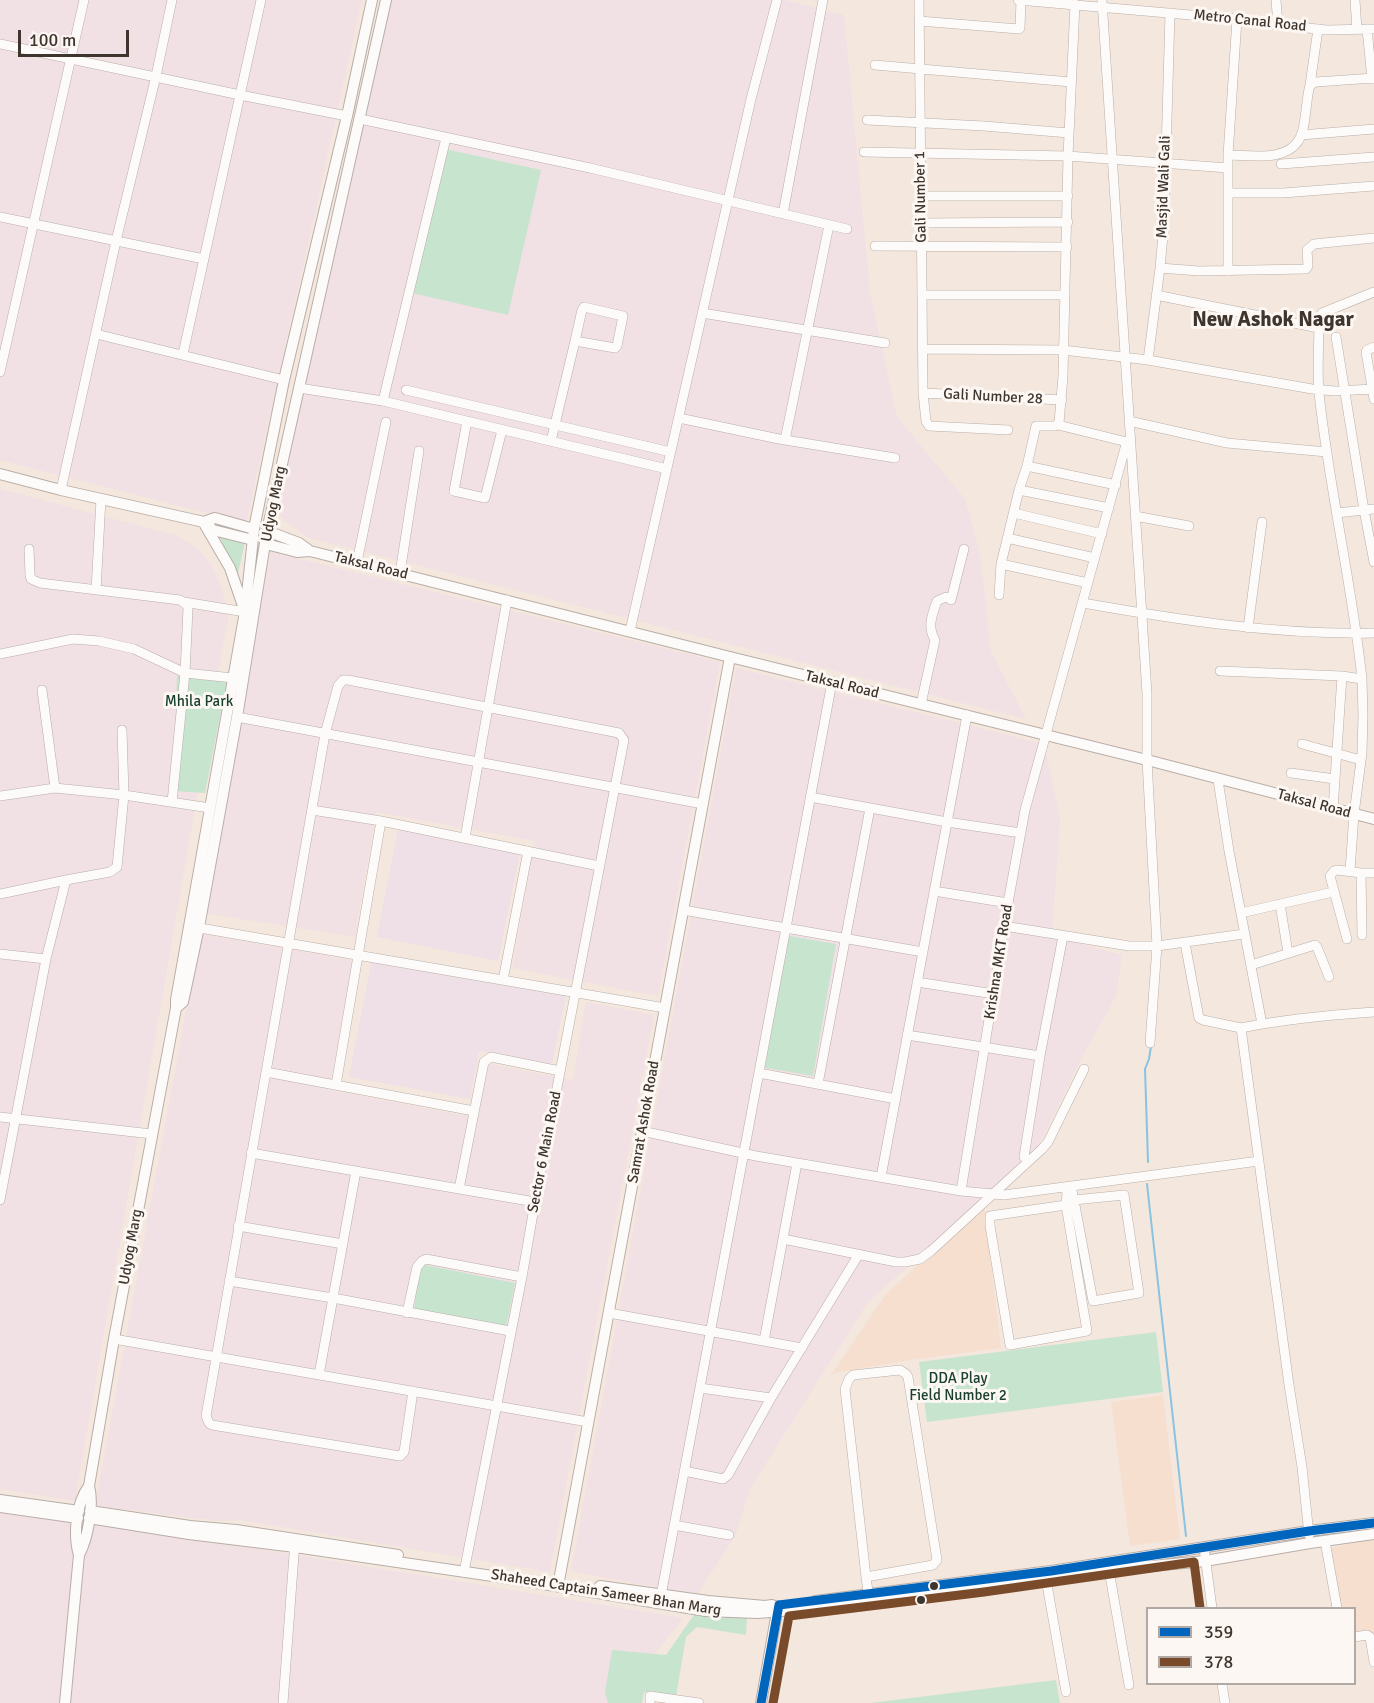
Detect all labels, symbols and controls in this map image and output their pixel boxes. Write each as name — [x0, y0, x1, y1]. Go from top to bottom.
street label: Metro Canal Road — [1193, 6, 1307, 36]
scale bar — [21, 18, 132, 56]
text: 100 m — [29, 29, 76, 51]
street label: Masjid Wali Gali — [1153, 135, 1175, 239]
street label: Gali Number 1 — [911, 151, 931, 243]
district label: New Ashok Nagar — [1192, 307, 1354, 333]
street label: Gali Number 28 — [943, 385, 1043, 409]
street label: Udyog Marg — [258, 465, 290, 543]
street label: Taksal Road — [332, 548, 410, 584]
street label: Taksal Road — [803, 667, 881, 703]
park label: Mhila Park — [165, 693, 233, 711]
street label: Taksal Road — [1275, 786, 1353, 822]
street label: Krishna MKT Road — [981, 903, 1017, 1021]
street label: Samrat Ashok Road — [624, 1059, 664, 1185]
street label: Sector 6 Main Road — [524, 1090, 566, 1214]
street label: Udyog Marg — [115, 1208, 147, 1286]
park label: DDA Play Field Number 2 — [909, 1370, 1007, 1405]
street label: Shaheed Captain Sameer Bhan Marg — [490, 1566, 722, 1620]
unlabelled marker — [928, 1580, 940, 1592]
unlabelled marker — [915, 1594, 927, 1606]
legend — [1146, 1607, 1356, 1685]
text: 359 — [1204, 1621, 1233, 1643]
text: 378 — [1204, 1651, 1233, 1673]

